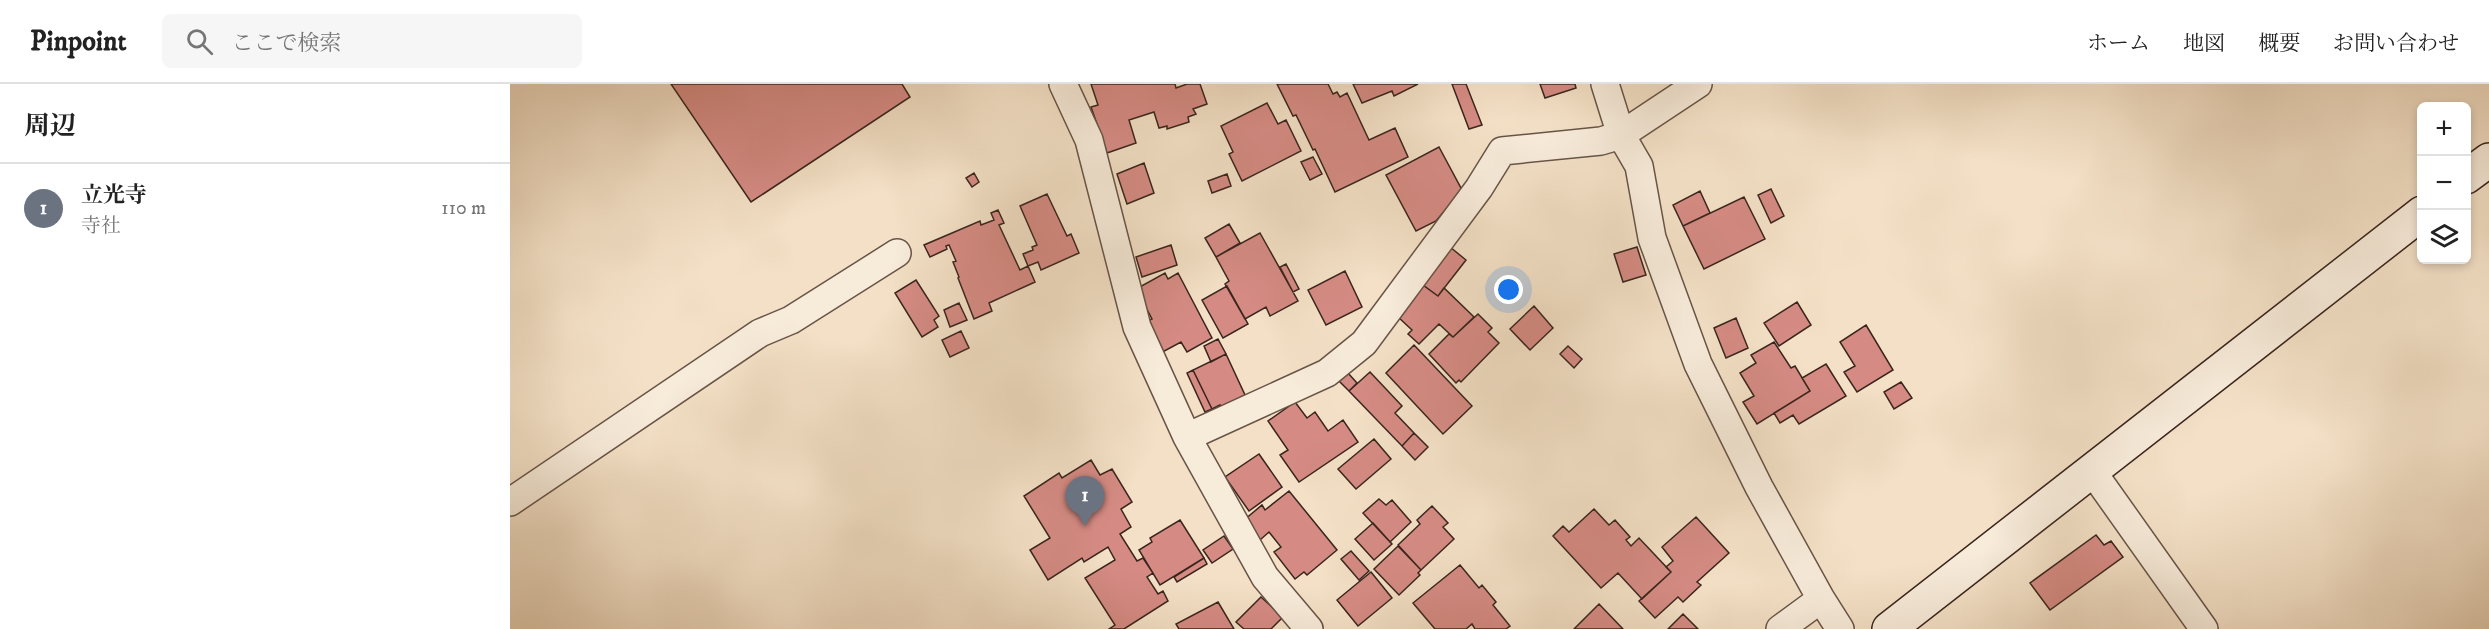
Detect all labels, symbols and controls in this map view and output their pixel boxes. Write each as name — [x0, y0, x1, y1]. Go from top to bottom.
search box — [162, 14, 582, 68]
text: Pinpoint — [30, 24, 126, 59]
icon: search — [183, 25, 216, 58]
text: ここで検索 — [231, 30, 341, 57]
text: ホーム — [2087, 31, 2150, 57]
text: 地図 — [2183, 31, 2225, 57]
text: 概要 — [2258, 31, 2300, 57]
text: お問い合わせ — [2333, 31, 2459, 57]
map controls — [2417, 102, 2471, 264]
button: + — [2417, 102, 2471, 156]
text: 周辺 — [24, 110, 76, 143]
button: − — [2417, 156, 2471, 210]
text: 立光寺 — [81, 182, 147, 209]
text: 1 — [40, 196, 47, 221]
text: 110 m — [441, 196, 486, 221]
button: layers — [2417, 210, 2471, 264]
text: 寺社 — [81, 214, 121, 239]
your location — [1494, 275, 1523, 304]
pin: 1 — [1066, 476, 1104, 526]

